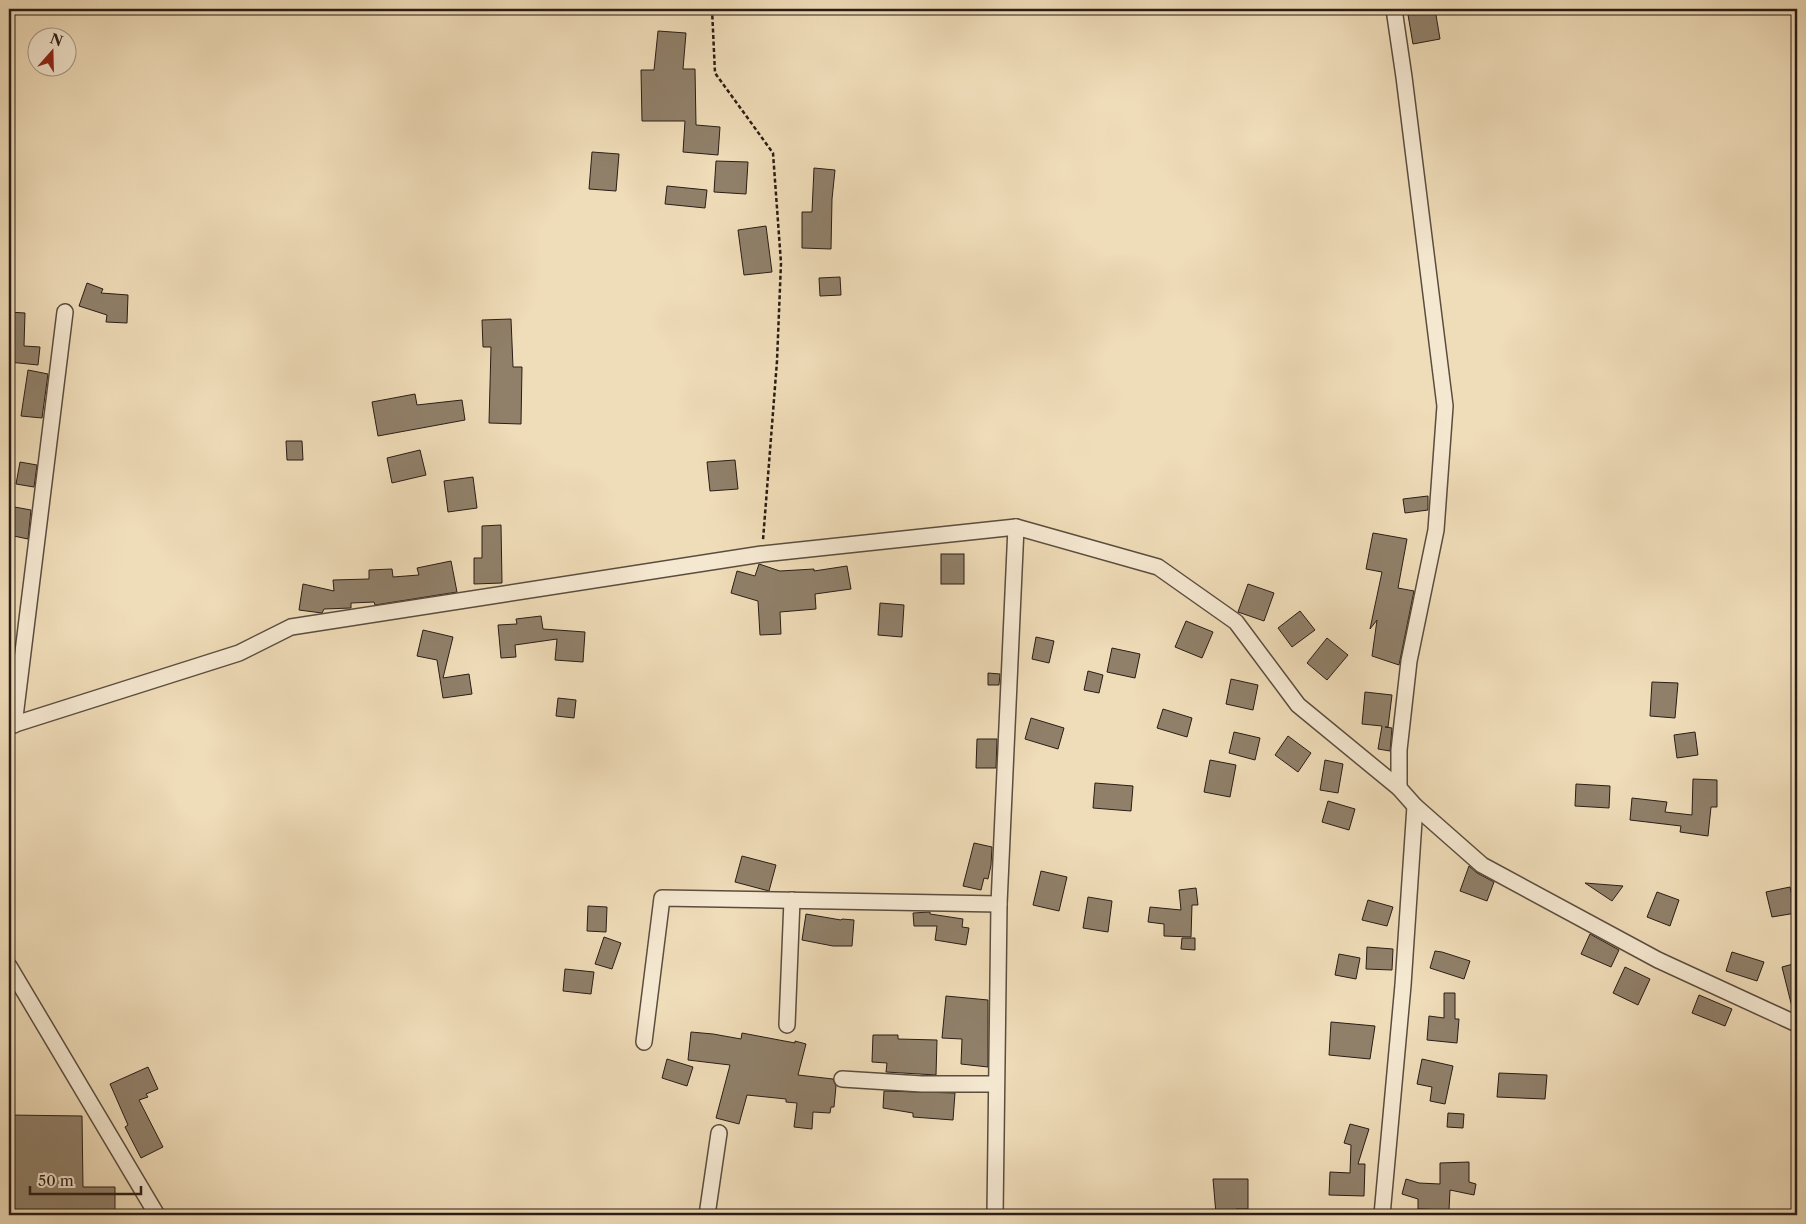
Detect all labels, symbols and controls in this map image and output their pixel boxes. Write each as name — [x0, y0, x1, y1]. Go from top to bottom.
north arrow — [28, 28, 78, 78]
text: N — [48, 29, 65, 50]
scale bar — [30, 1164, 141, 1196]
text: 50 m — [38, 1171, 74, 1190]

